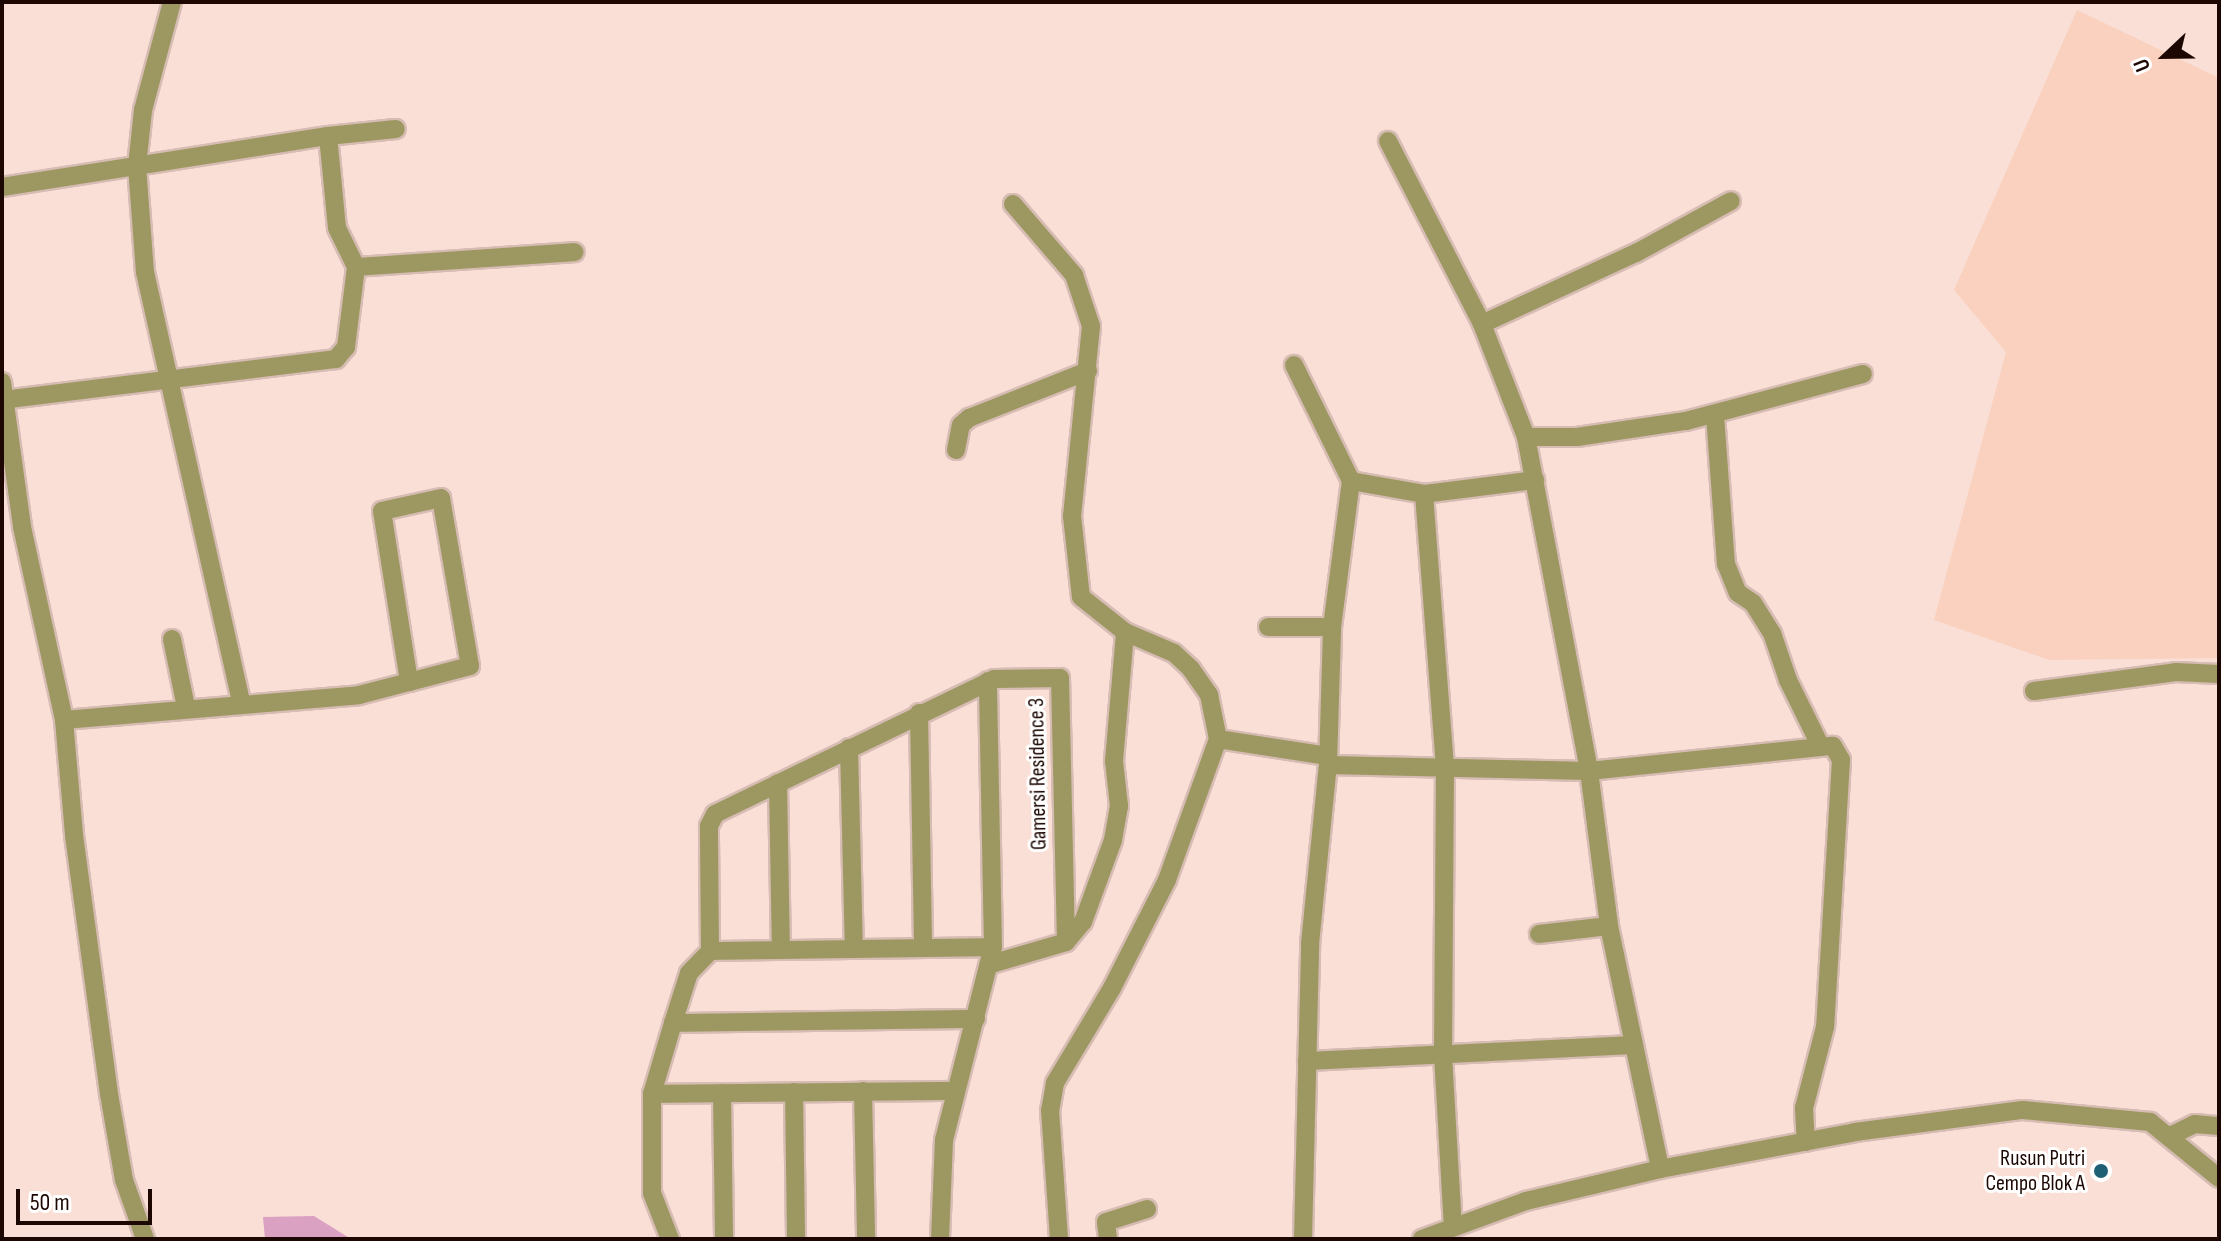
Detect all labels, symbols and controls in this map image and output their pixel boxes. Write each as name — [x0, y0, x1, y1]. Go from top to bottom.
north arrow — [2125, 16, 2205, 96]
text: U — [2128, 55, 2157, 76]
street label: Gamersi Residence 3 — [1023, 698, 1053, 850]
place label: Rusun Putri Cempo Blok A — [1985, 1145, 2085, 1196]
marker: Rusun Putri Cempo Blok A — [2092, 1162, 2110, 1180]
scale bar — [20, 1173, 156, 1223]
text: 50 m — [30, 1188, 70, 1217]

